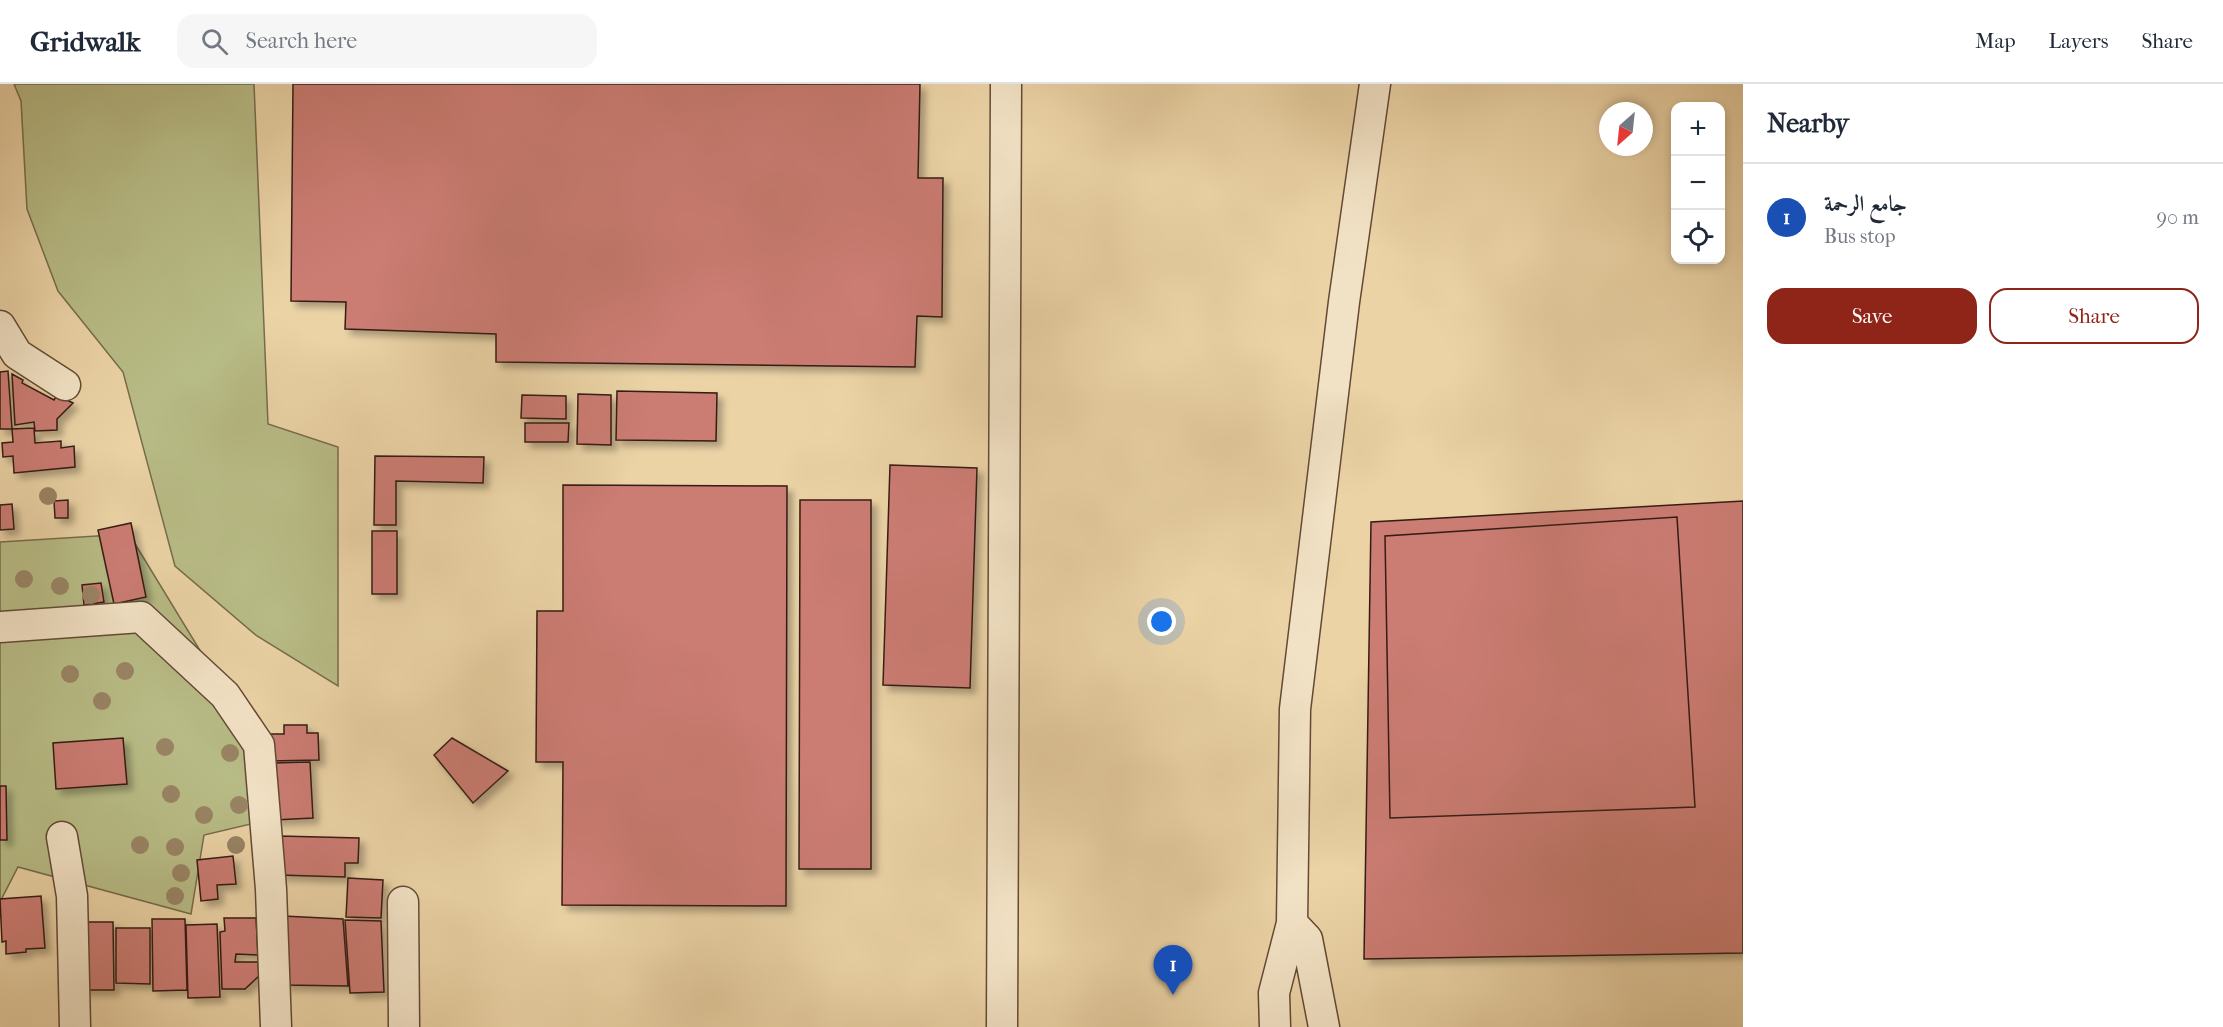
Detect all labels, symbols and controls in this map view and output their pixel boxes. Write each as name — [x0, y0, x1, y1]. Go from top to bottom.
search box — [177, 14, 597, 68]
text: Gridwalk — [30, 25, 141, 58]
icon: search — [198, 25, 231, 58]
text: Search here — [246, 28, 357, 54]
text: Map — [1975, 29, 2016, 53]
text: Layers — [2049, 29, 2108, 53]
text: Share — [2141, 29, 2193, 53]
north arrow — [1599, 102, 1653, 156]
map controls — [1671, 102, 1725, 264]
button: + — [1671, 102, 1725, 156]
text: Nearby — [1767, 108, 1849, 139]
button: − — [1671, 156, 1725, 210]
text: جامع الرحمة — [1824, 191, 1907, 217]
text: 1 — [1783, 206, 1790, 229]
text: 90 m — [2157, 206, 2199, 229]
button: locate — [1671, 210, 1725, 264]
text: Bus stop — [1824, 225, 1896, 248]
button: Save — [1767, 288, 1977, 344]
button: Share — [1989, 288, 2199, 344]
your location — [1147, 607, 1176, 636]
pin: 1 — [1154, 946, 1192, 995]

